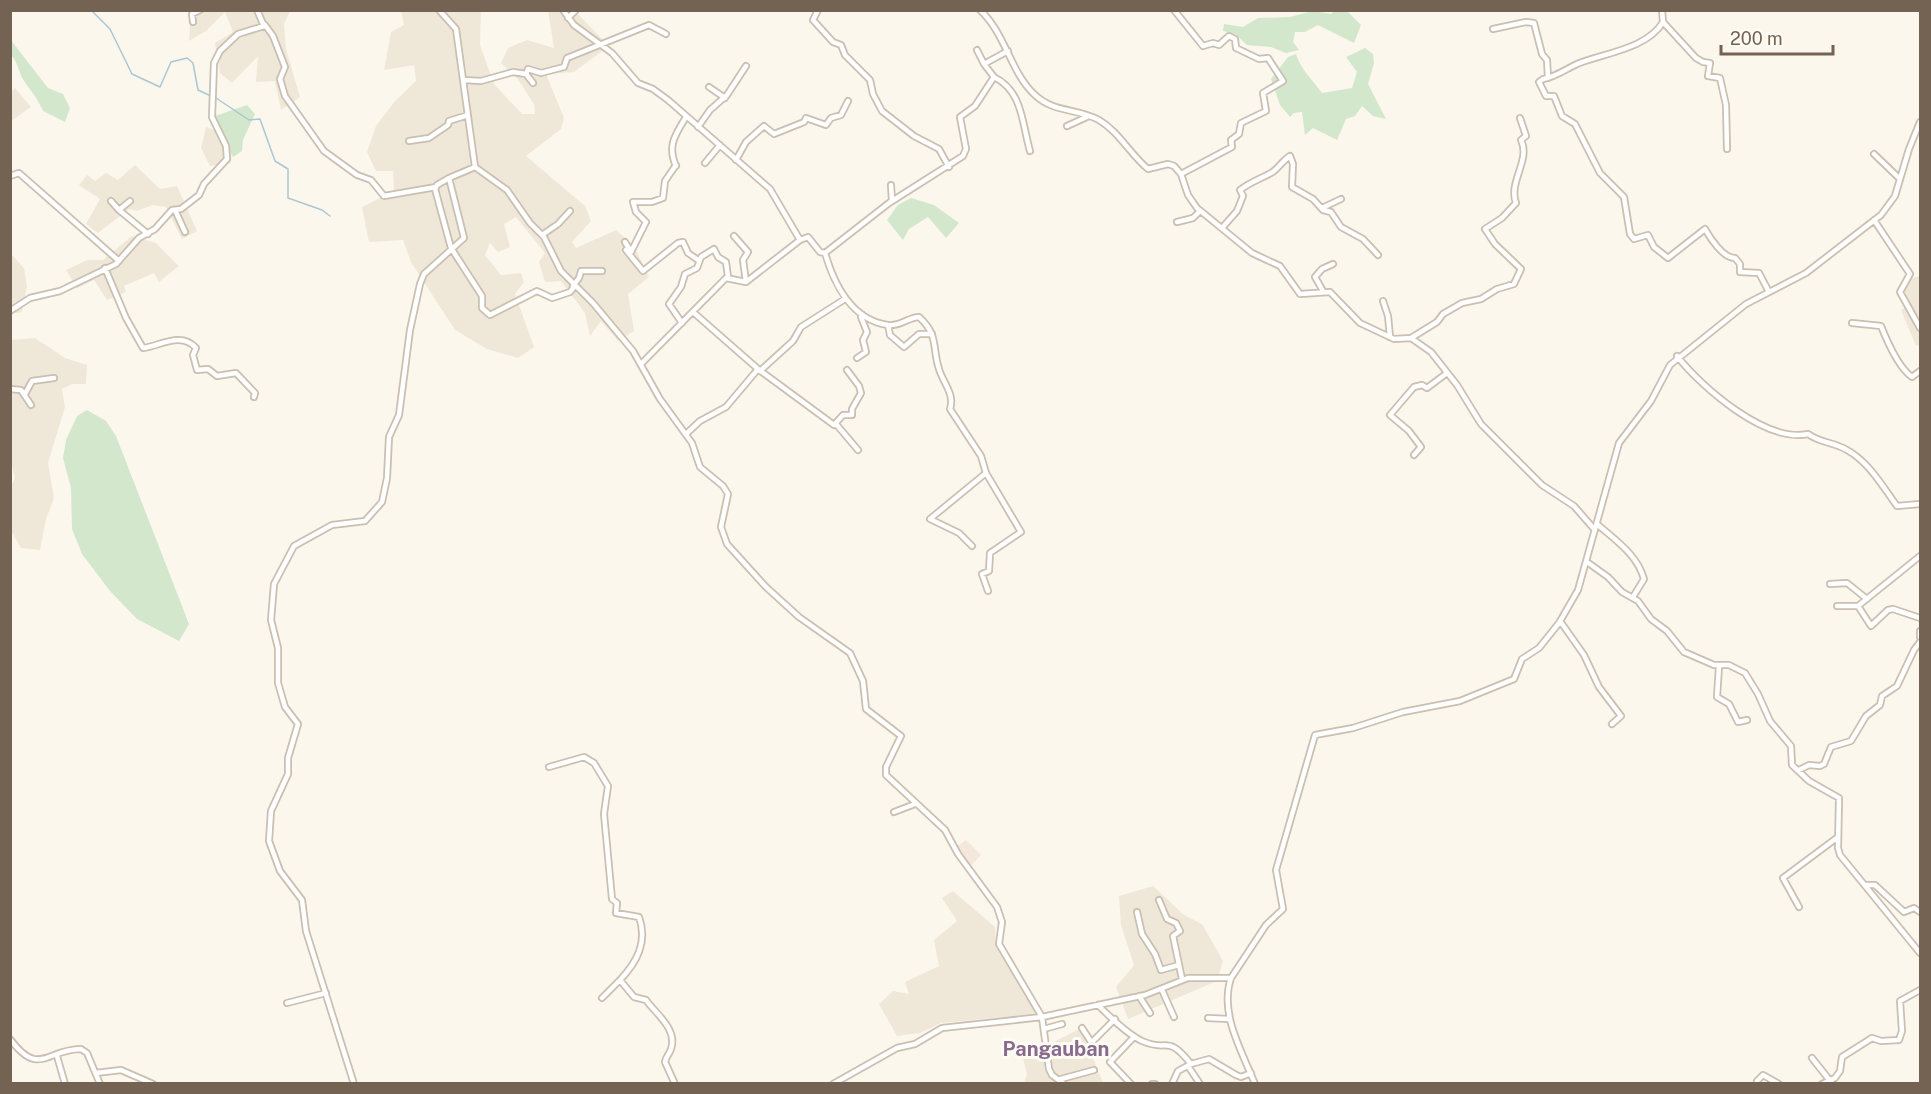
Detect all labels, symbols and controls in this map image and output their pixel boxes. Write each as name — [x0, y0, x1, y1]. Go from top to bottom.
scale bar — [1721, 18, 1834, 56]
text: 200 m — [1730, 28, 1783, 49]
district label: Pangauban — [1003, 1037, 1109, 1061]

